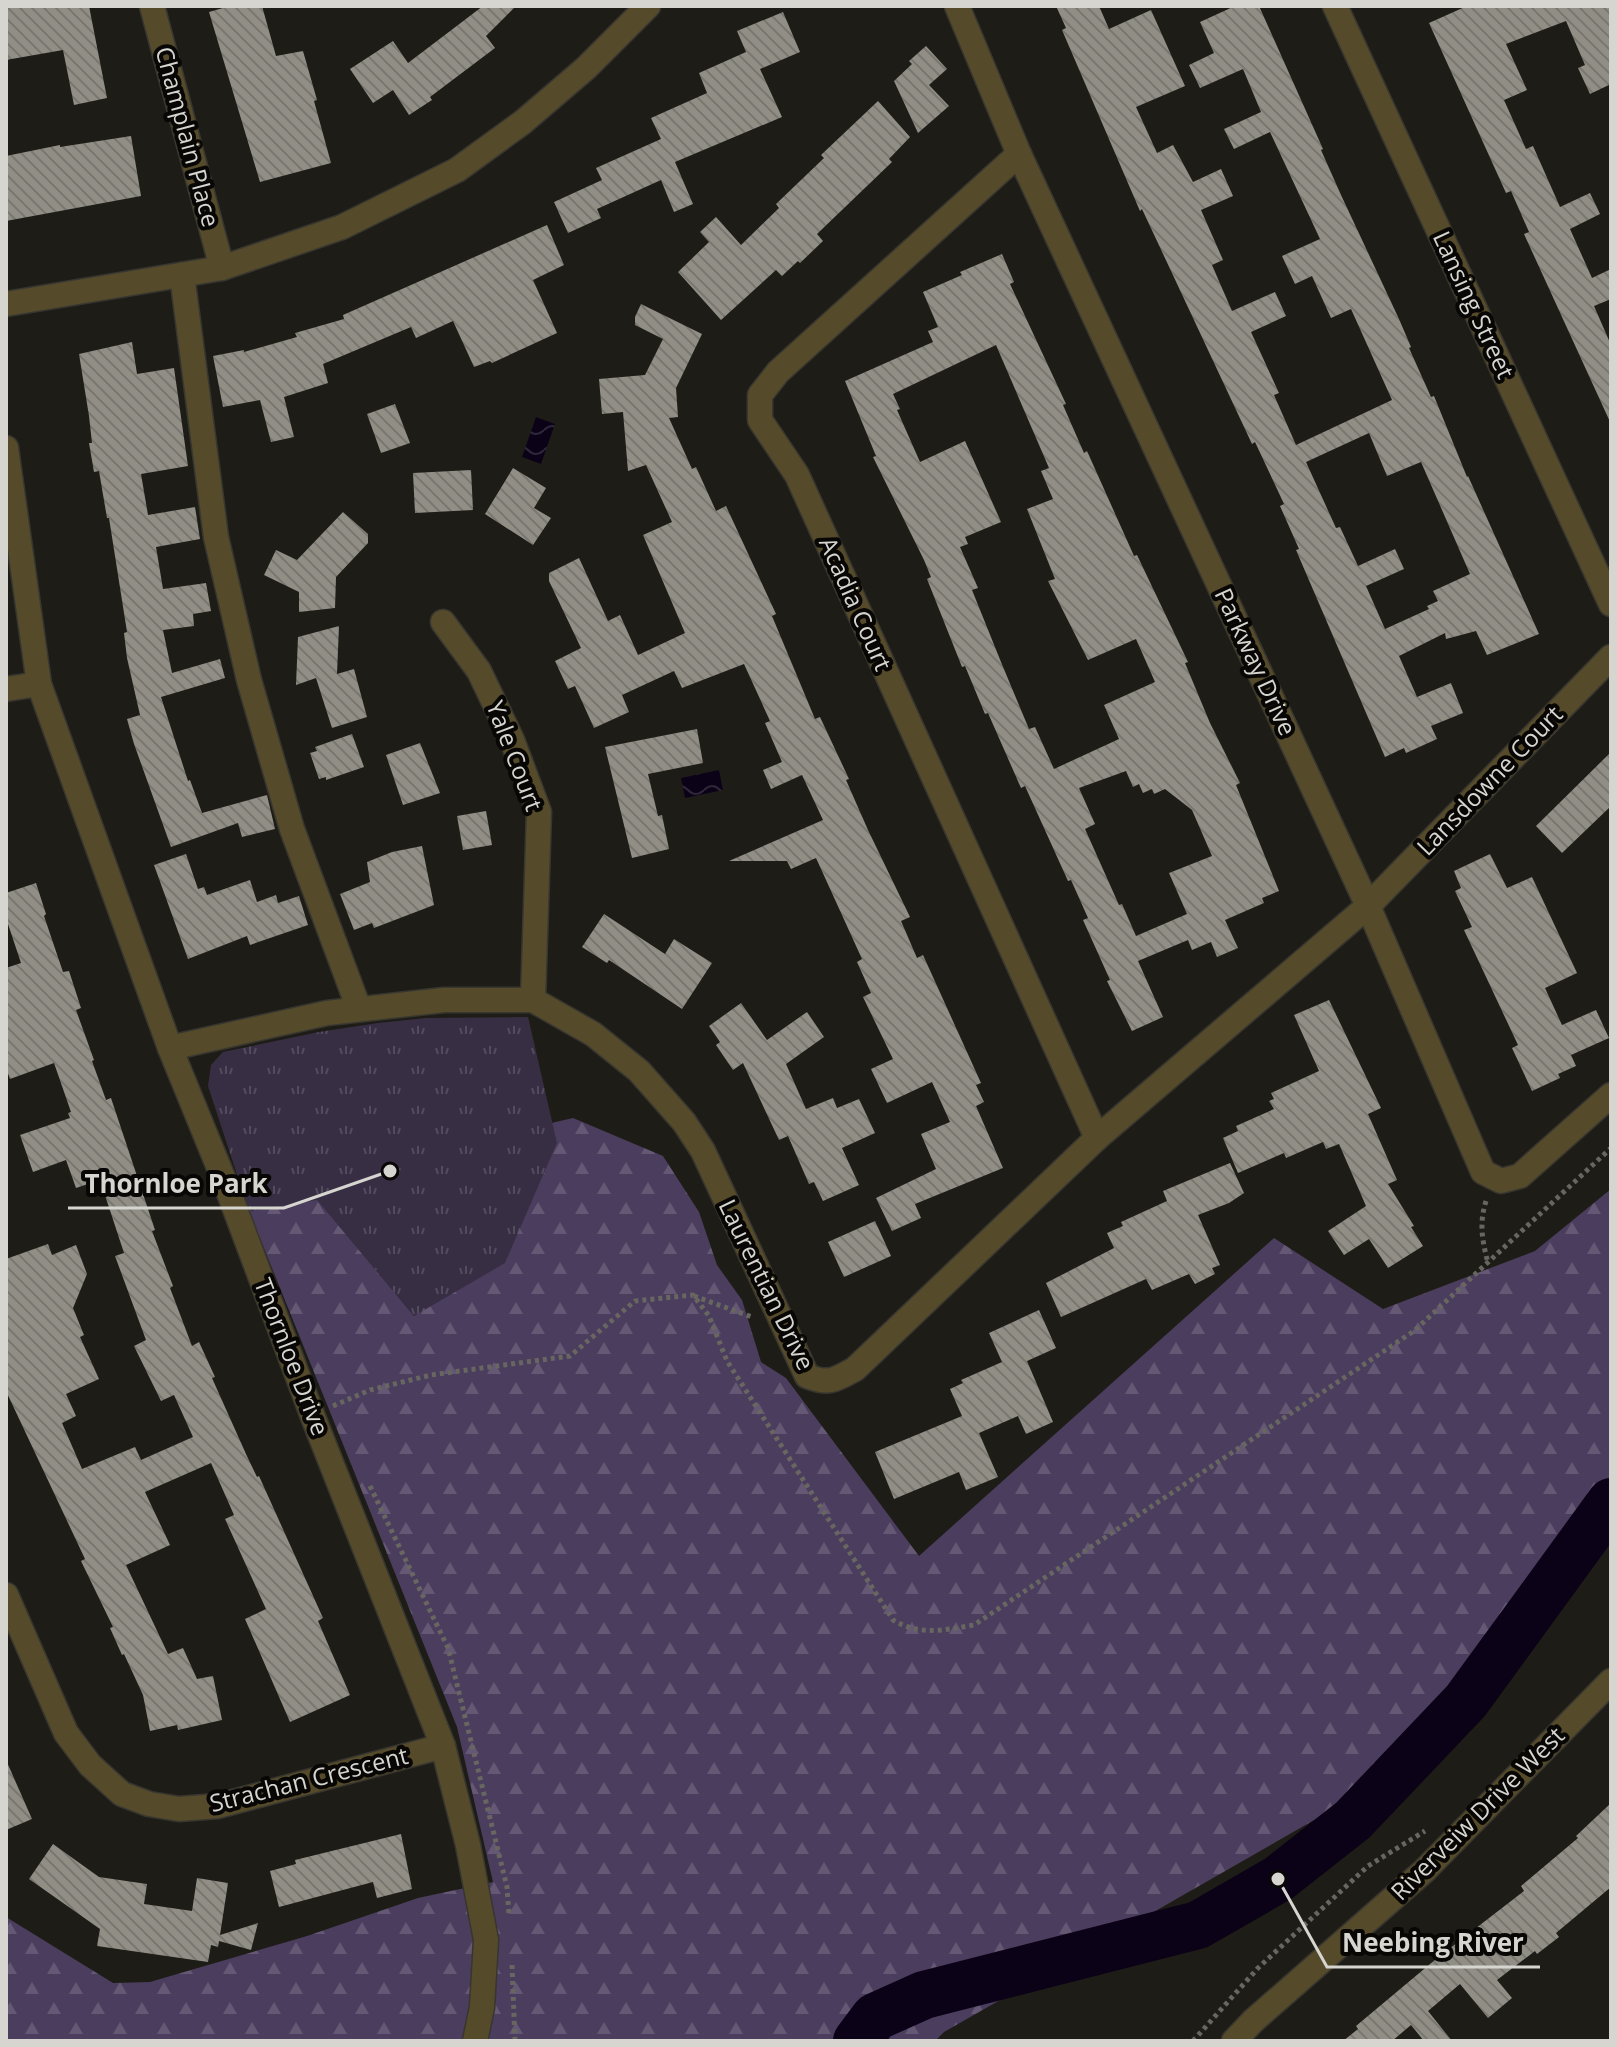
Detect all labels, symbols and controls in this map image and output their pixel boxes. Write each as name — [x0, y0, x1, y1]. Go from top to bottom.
street label: Champlain Place — [149, 43, 228, 230]
street label: Lansing Street — [1426, 225, 1523, 383]
street label: Acadia Court — [812, 531, 901, 675]
street label: Parkway Drive — [1208, 582, 1305, 740]
street label: Yale Court — [479, 696, 551, 815]
street label: Lansdowne Court — [1409, 698, 1569, 862]
callout: Thornloe Park — [68, 1158, 284, 1208]
text: Thornloe Park — [84, 1165, 268, 1201]
street label: Laurentian Drive — [712, 1193, 823, 1375]
street label: Thornloe Drive — [247, 1273, 338, 1440]
street label: Riverveiw Drive West — [1383, 1719, 1571, 1907]
street label: Strachan Crescent — [206, 1738, 411, 1819]
callout: Neebing River — [1327, 1917, 1540, 1967]
text: Neebing River — [1342, 1924, 1524, 1960]

